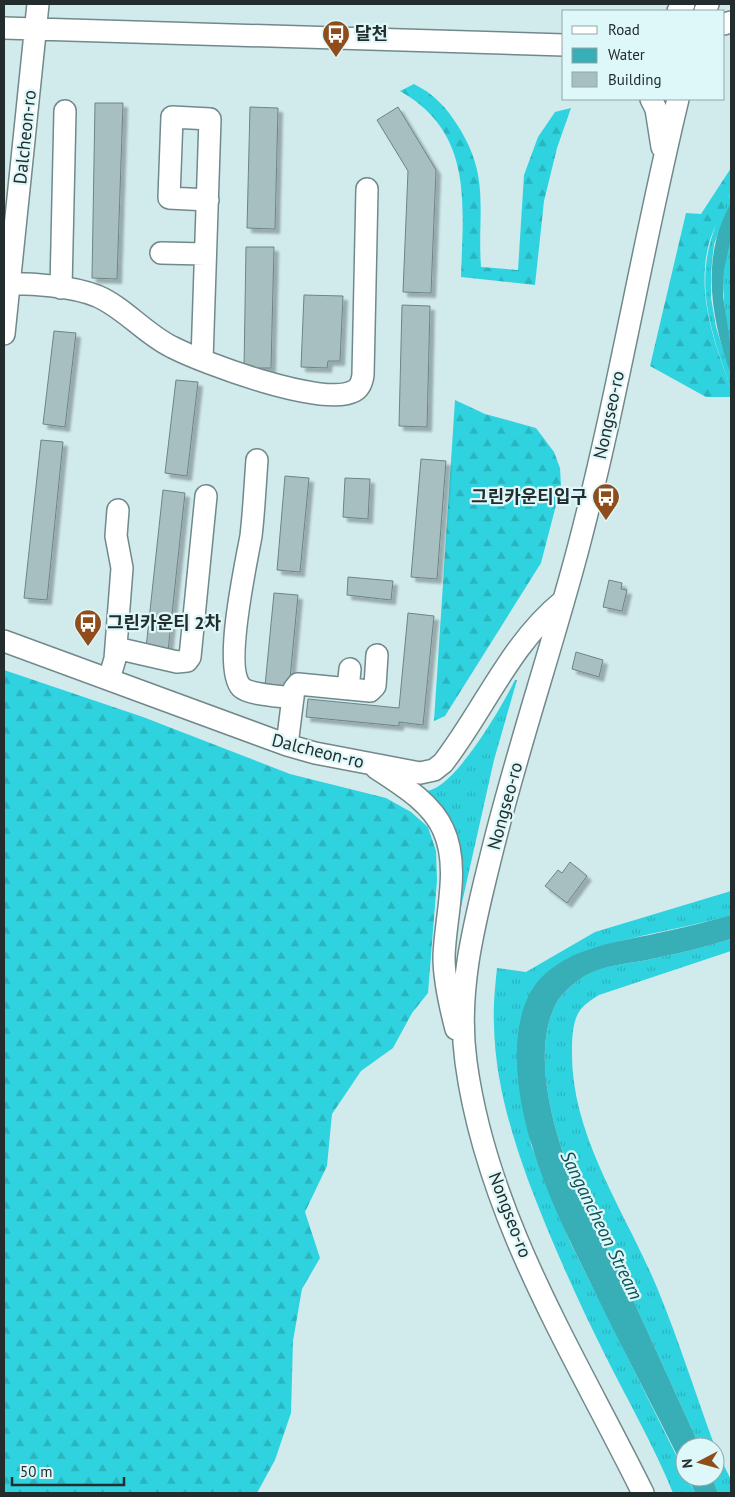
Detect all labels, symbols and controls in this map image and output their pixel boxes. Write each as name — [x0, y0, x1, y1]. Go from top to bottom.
legend — [562, 10, 725, 100]
bus stop icon: 달천 — [321, 19, 351, 58]
text: Road — [608, 20, 640, 39]
place label: 달천 — [355, 22, 388, 45]
text: Water — [608, 45, 645, 64]
text: Building — [608, 70, 662, 89]
street label: Dalcheon-ro — [8, 89, 41, 185]
street label: Nongseo-ro — [588, 369, 629, 461]
bus stop icon: 그린카운티입구 — [591, 482, 621, 521]
place label: 그린카운티입구 — [471, 485, 587, 508]
bus stop icon: 그린카운티 2차 — [73, 608, 103, 647]
place label: 그린카운티 2차 — [107, 611, 222, 634]
street label: Dalcheon-ro — [269, 728, 367, 773]
street label: Nongseo-ro — [482, 760, 527, 852]
water label: Sangancheon Stream — [555, 1146, 649, 1304]
street label: Nongseo-ro — [484, 1169, 537, 1261]
north arrow — [675, 1437, 725, 1487]
scale bar — [12, 1454, 125, 1486]
text: N — [678, 1458, 697, 1469]
text: 50 m — [20, 1462, 53, 1481]

